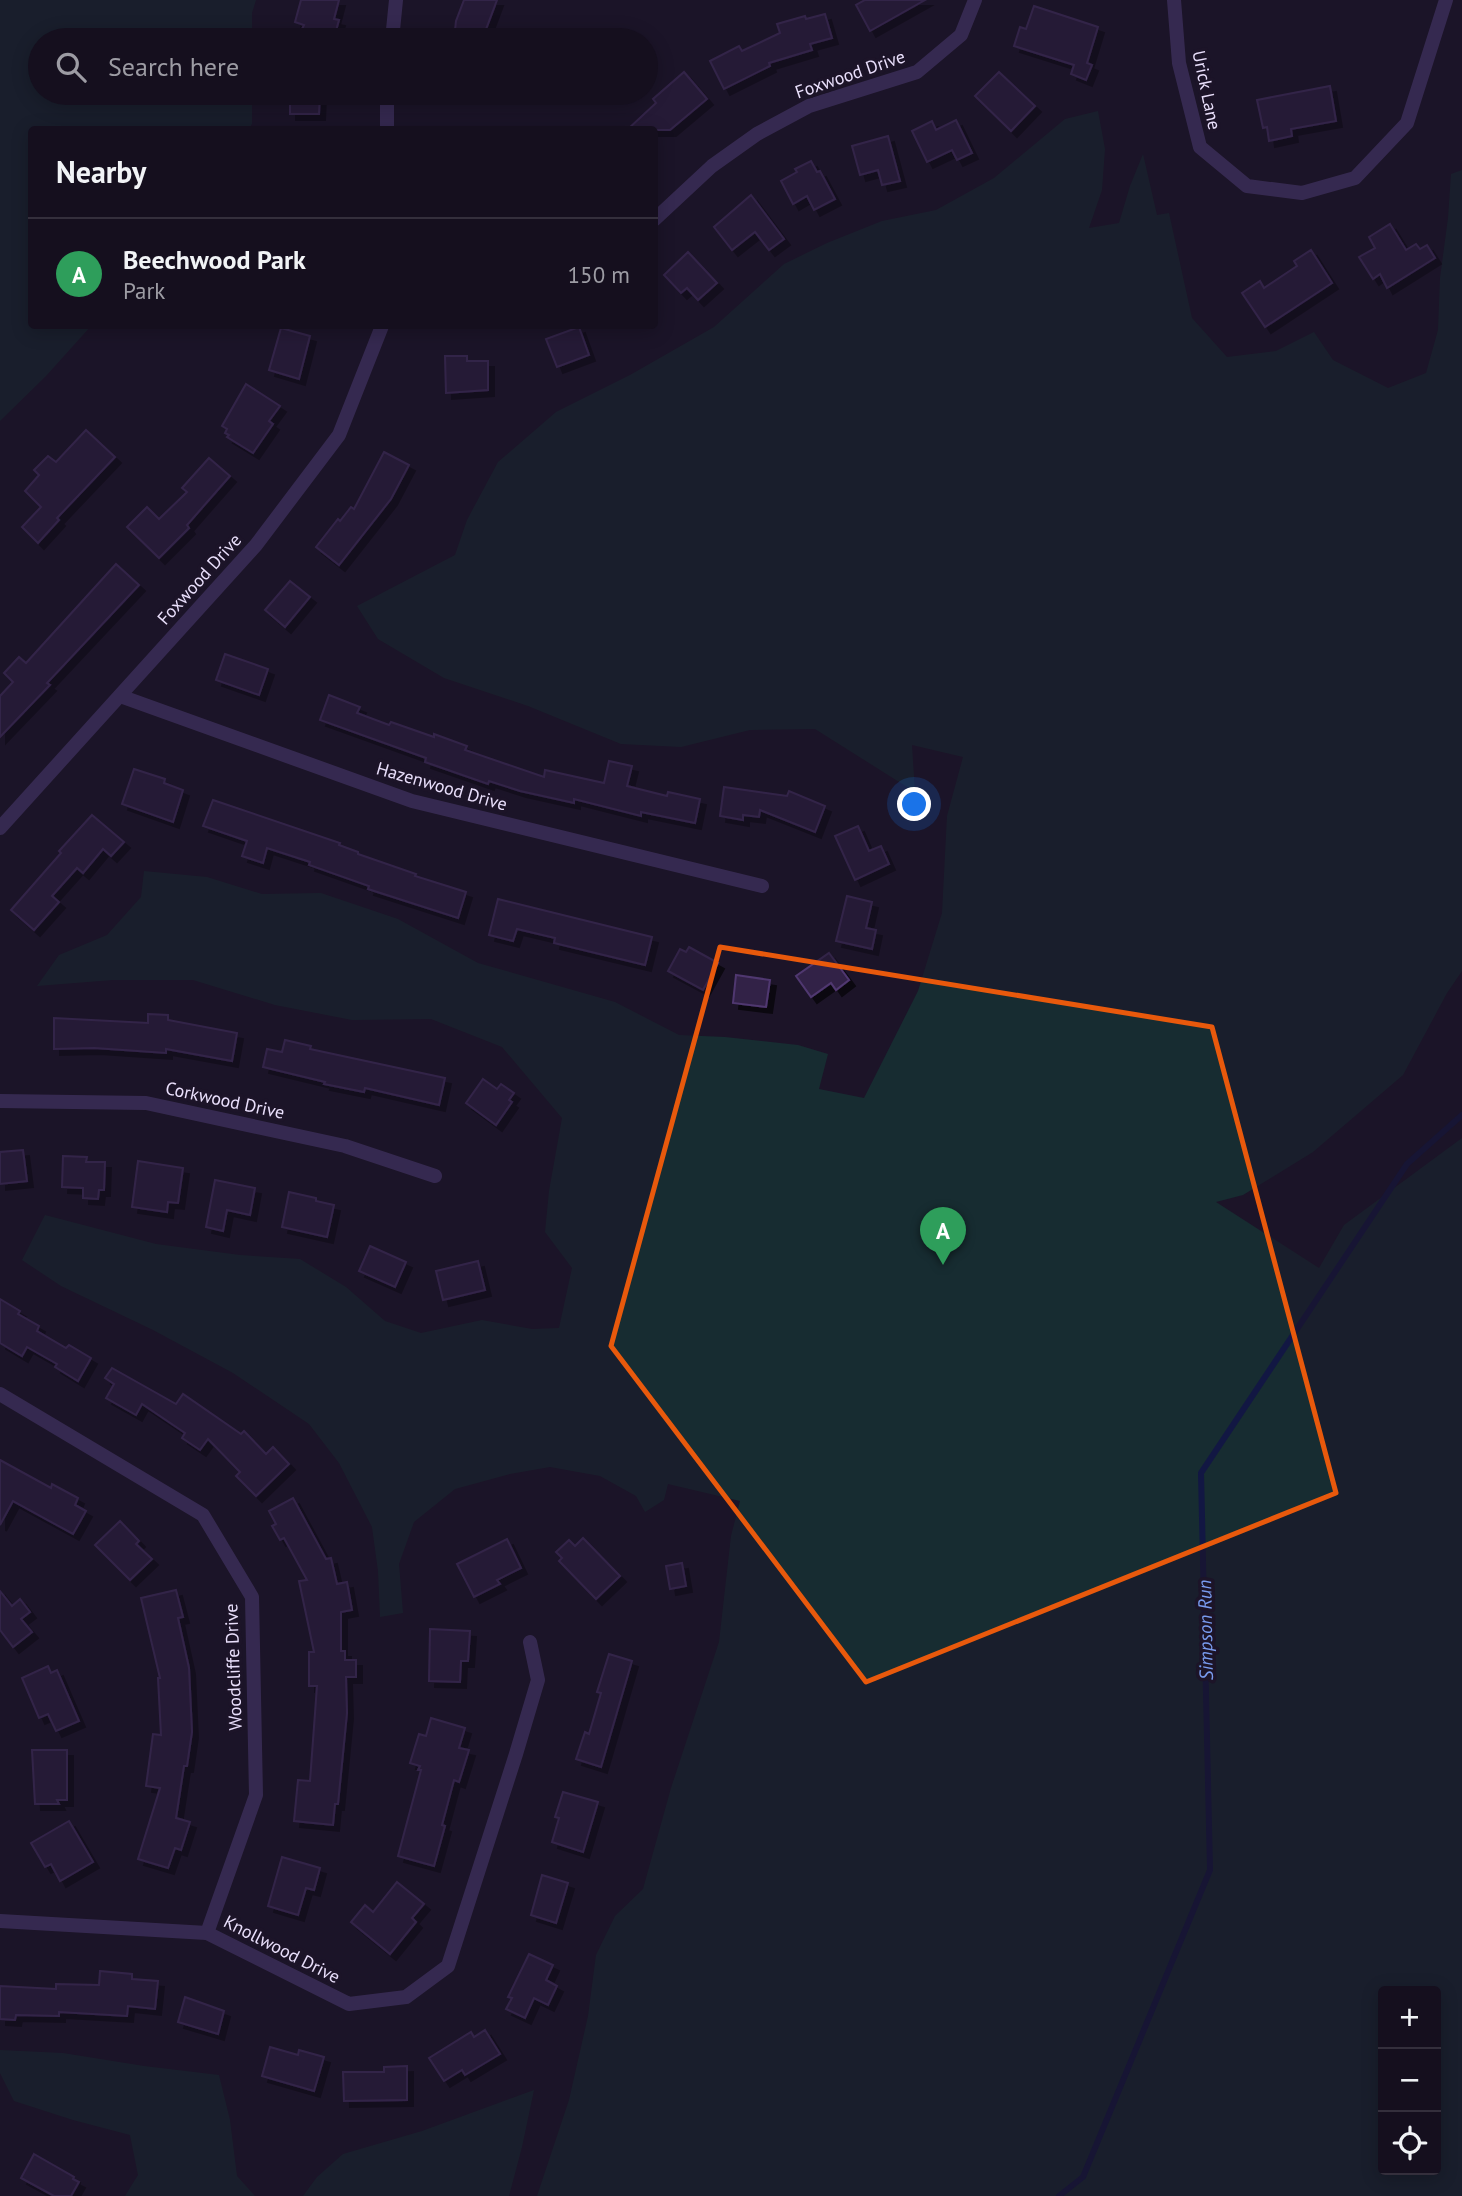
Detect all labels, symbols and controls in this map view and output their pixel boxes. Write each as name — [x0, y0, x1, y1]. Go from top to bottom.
search box — [28, 28, 658, 105]
street label: Foxwood Drive — [792, 44, 908, 104]
icon: search — [52, 48, 90, 86]
street label: Urick Lane — [1187, 48, 1227, 132]
text: Search here — [108, 50, 239, 83]
text: Nearby — [56, 152, 146, 191]
text: Beechwood Park — [123, 243, 306, 276]
text: A — [72, 260, 86, 289]
text: 150 m — [568, 260, 630, 289]
text: Park — [123, 276, 165, 305]
street label: Foxwood Drive — [152, 529, 246, 629]
street label: Hazenwood Drive — [374, 756, 510, 816]
your location — [897, 787, 931, 821]
street label: Corkwood Drive — [163, 1076, 287, 1124]
pin: A — [920, 1207, 966, 1265]
water label: Simpson Run — [1192, 1579, 1218, 1681]
street label: Woodcliffe Drive — [219, 1603, 247, 1731]
street label: Knollwood Drive — [220, 1910, 344, 1988]
map controls — [1378, 1986, 1441, 2175]
button: + — [1378, 1986, 1441, 2049]
button: − — [1378, 2049, 1441, 2112]
button: locate — [1378, 2112, 1441, 2175]

